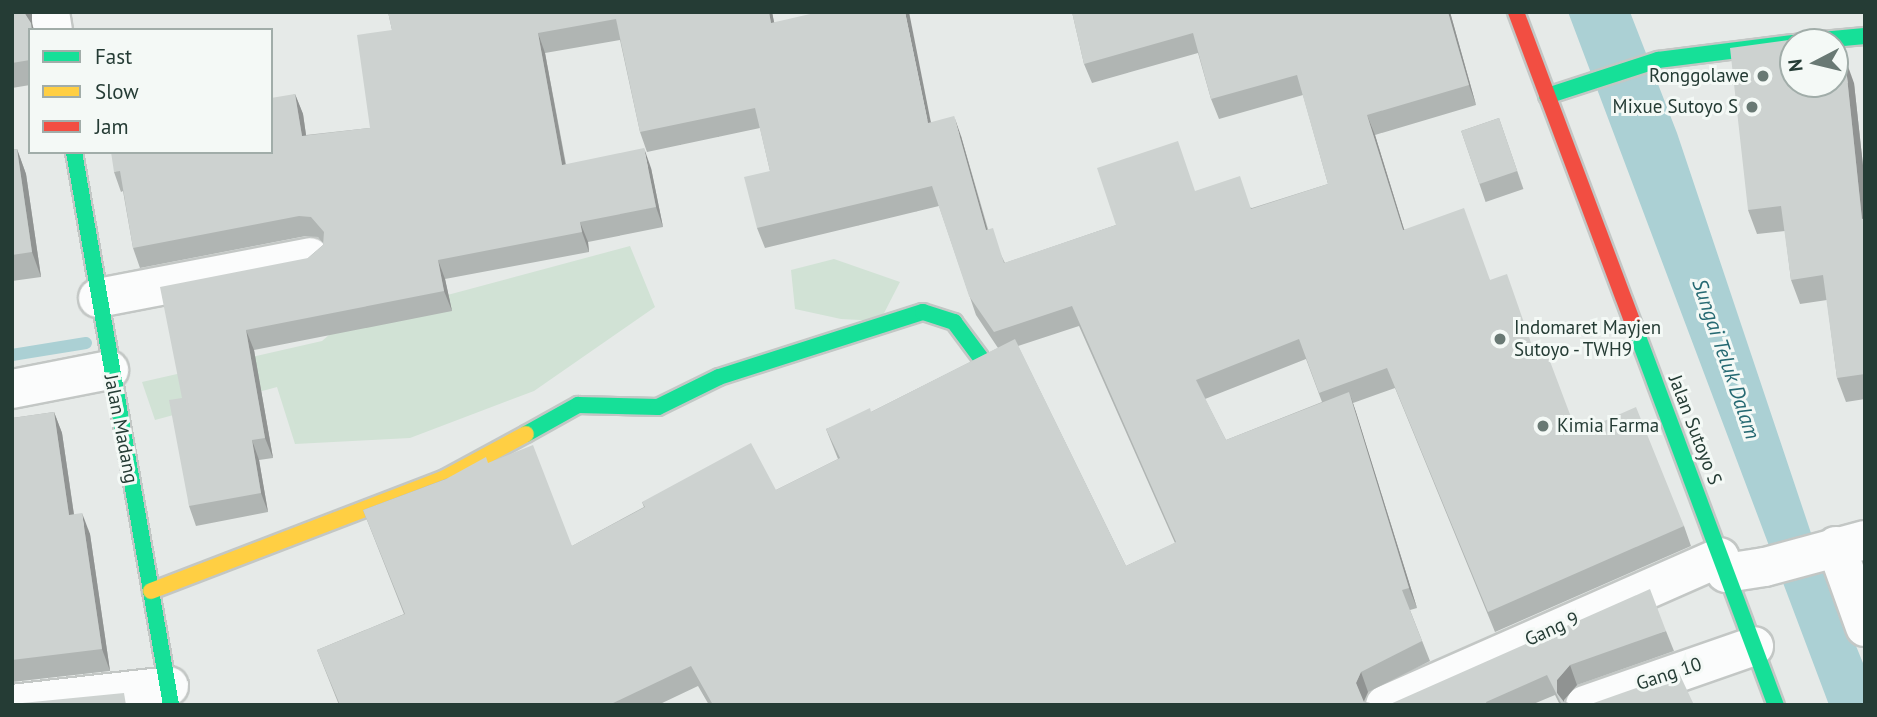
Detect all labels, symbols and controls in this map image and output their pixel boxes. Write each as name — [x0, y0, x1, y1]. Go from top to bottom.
legend — [28, 28, 273, 154]
north arrow — [1779, 28, 1849, 98]
text: Fast — [95, 43, 132, 70]
text: N — [1782, 58, 1808, 73]
place label: Ronggolawe — [1649, 65, 1749, 87]
marker: Ronggolawe — [1755, 68, 1771, 84]
text: Slow — [95, 78, 139, 105]
place label: Mixue Sutoyo S — [1613, 96, 1738, 118]
marker: Mixue Sutoyo S — [1744, 99, 1760, 115]
text: Jam — [95, 113, 129, 140]
water label: Sungai Teluk Dalam — [1687, 275, 1765, 443]
place label: Indomaret Mayjen Sutoyo - TWH9 — [1514, 317, 1661, 361]
marker: Indomaret Mayjen Sutoyo - TWH9 — [1492, 331, 1508, 347]
street label: Jalan Sutoyo S — [1664, 372, 1726, 488]
street label: Jalan Madang — [99, 373, 143, 485]
place label: Kimia Farma — [1557, 415, 1659, 437]
marker: Kimia Farma — [1535, 418, 1551, 434]
street label: Gang 9 — [1521, 607, 1583, 651]
street label: Gang 10 — [1633, 653, 1705, 695]

